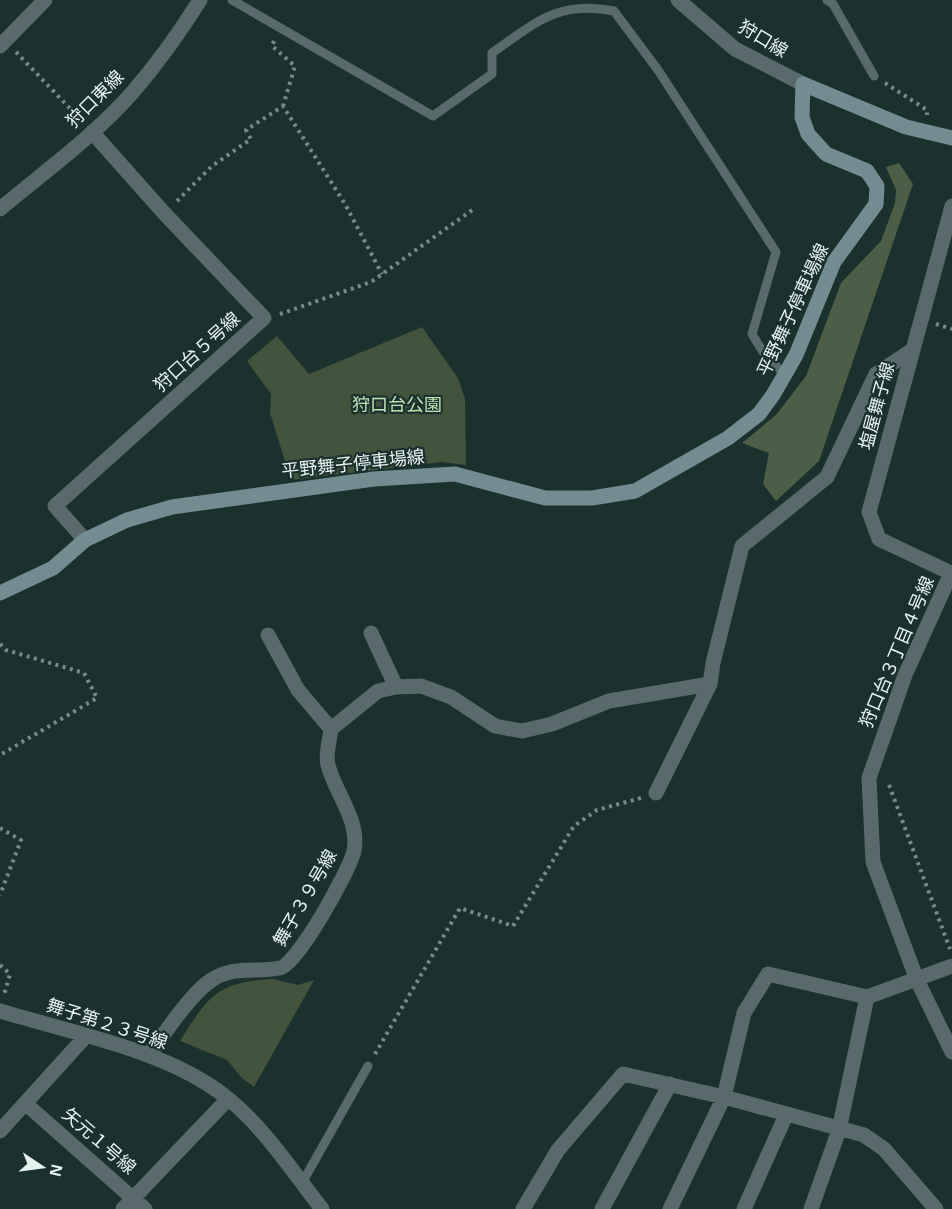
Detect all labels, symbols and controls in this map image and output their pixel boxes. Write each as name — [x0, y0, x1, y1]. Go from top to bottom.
street label: 狩口線 — [735, 17, 791, 61]
street label: 狩口東線 — [62, 66, 128, 132]
street label: 平野舞子停車場線 — [754, 241, 832, 379]
street label: 狩口台５号線 — [150, 308, 244, 396]
street label: 塩屋舞子線 — [856, 360, 898, 452]
park label: 狩口台公園 — [352, 395, 442, 415]
street label: 平野舞子停車場線 — [280, 447, 426, 481]
street label: 狩口台３丁目４号線 — [856, 574, 938, 730]
street label: 舞子３９号線 — [269, 846, 341, 950]
street label: 舞子第２３号線 — [44, 995, 170, 1053]
street label: 矢元１号線 — [58, 1104, 140, 1178]
north arrow — [12, 1137, 72, 1197]
text: N — [47, 1163, 66, 1178]

